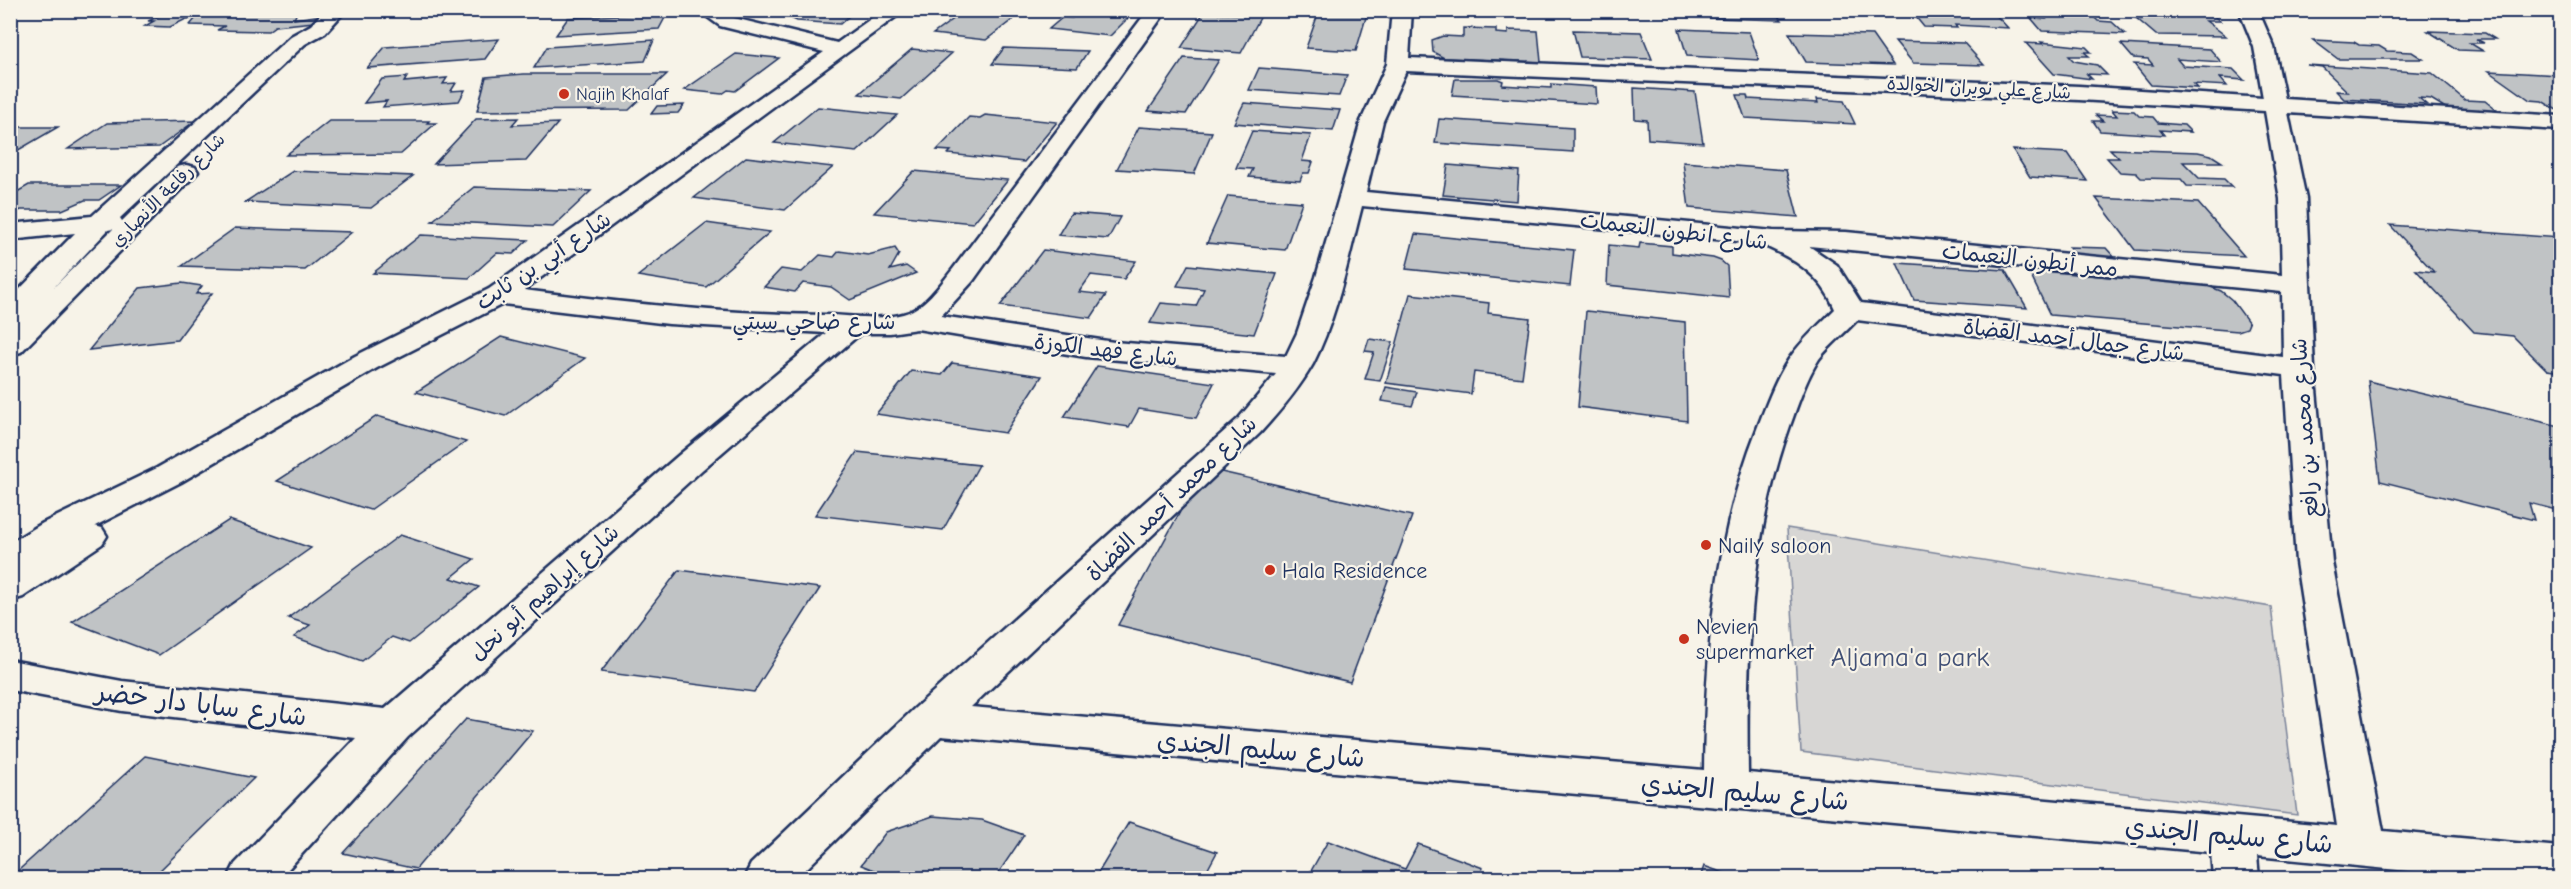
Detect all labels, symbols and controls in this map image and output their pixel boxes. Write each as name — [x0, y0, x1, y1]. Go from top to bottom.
street label: شارع علي نويران الخوالدة — [1886, 73, 2072, 109]
place label: Najih Khalaf — [576, 84, 669, 105]
marker: Najih Khalaf — [557, 87, 571, 101]
street label: شارع رفاعة الأنصاري — [106, 128, 231, 253]
street label: شارع أبي بن ثابت — [470, 205, 619, 321]
street label: شارع انطون النعيمات — [1578, 207, 1769, 257]
street label: ممر أنطون النعيمات — [1940, 237, 2119, 283]
street label: شارع ضاحي سبتي — [733, 309, 895, 341]
street label: شارع جمال أحمد القضاة — [1962, 313, 2186, 368]
street label: شارع فهد الكوزة — [1032, 328, 1179, 374]
street label: شارع محمد بن رافع — [2286, 337, 2326, 519]
street label: شارع محمد أحمد القضاة — [1081, 410, 1264, 588]
street label: شارع إبراهيم أبو نحل — [464, 518, 627, 669]
place label: Naily saloon — [1718, 533, 1832, 559]
marker: Naily saloon — [1699, 538, 1713, 552]
place label: Hala Residence — [1282, 558, 1427, 584]
marker: Hala Residence — [1263, 563, 1277, 577]
place label: Nevien supermarket — [1696, 614, 1814, 665]
marker: Nevien supermarket — [1677, 632, 1691, 646]
park label: Aljama'a park — [1831, 642, 1989, 673]
street label: شارع سابا دار خضر — [91, 676, 308, 736]
street label: شارع سليم الجندي — [1155, 725, 1366, 778]
street label: شارع سليم الجندي — [1639, 768, 1850, 821]
street label: شارع سليم الجندي — [2123, 811, 2334, 864]

